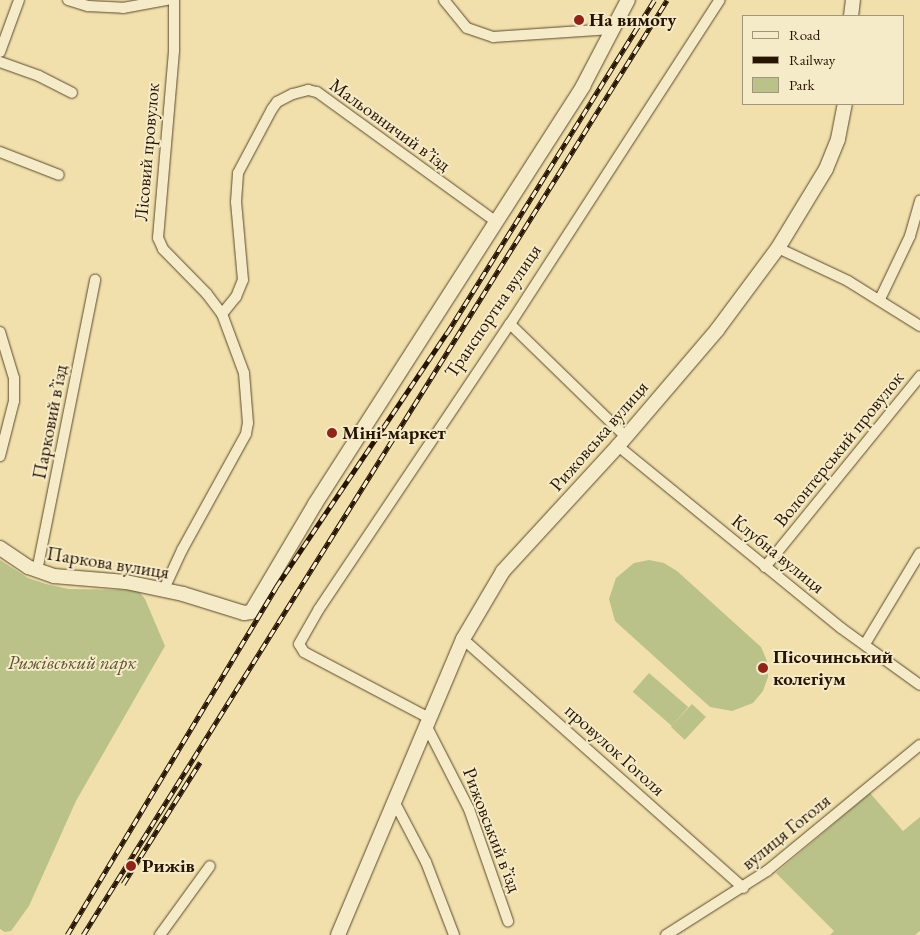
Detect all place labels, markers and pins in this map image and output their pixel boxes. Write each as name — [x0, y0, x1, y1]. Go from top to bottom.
place label: На вимогу — [589, 9, 676, 31]
marker: На вимогу — [573, 14, 585, 26]
place label: Міні-маркет — [342, 422, 446, 444]
marker: Міні-маркет — [326, 427, 338, 439]
place label: Пісочинський колегіум — [773, 646, 893, 690]
marker: Пісочинський колегіум — [757, 662, 769, 674]
place label: Рижів — [142, 855, 195, 877]
marker: Рижів — [124, 859, 138, 873]

